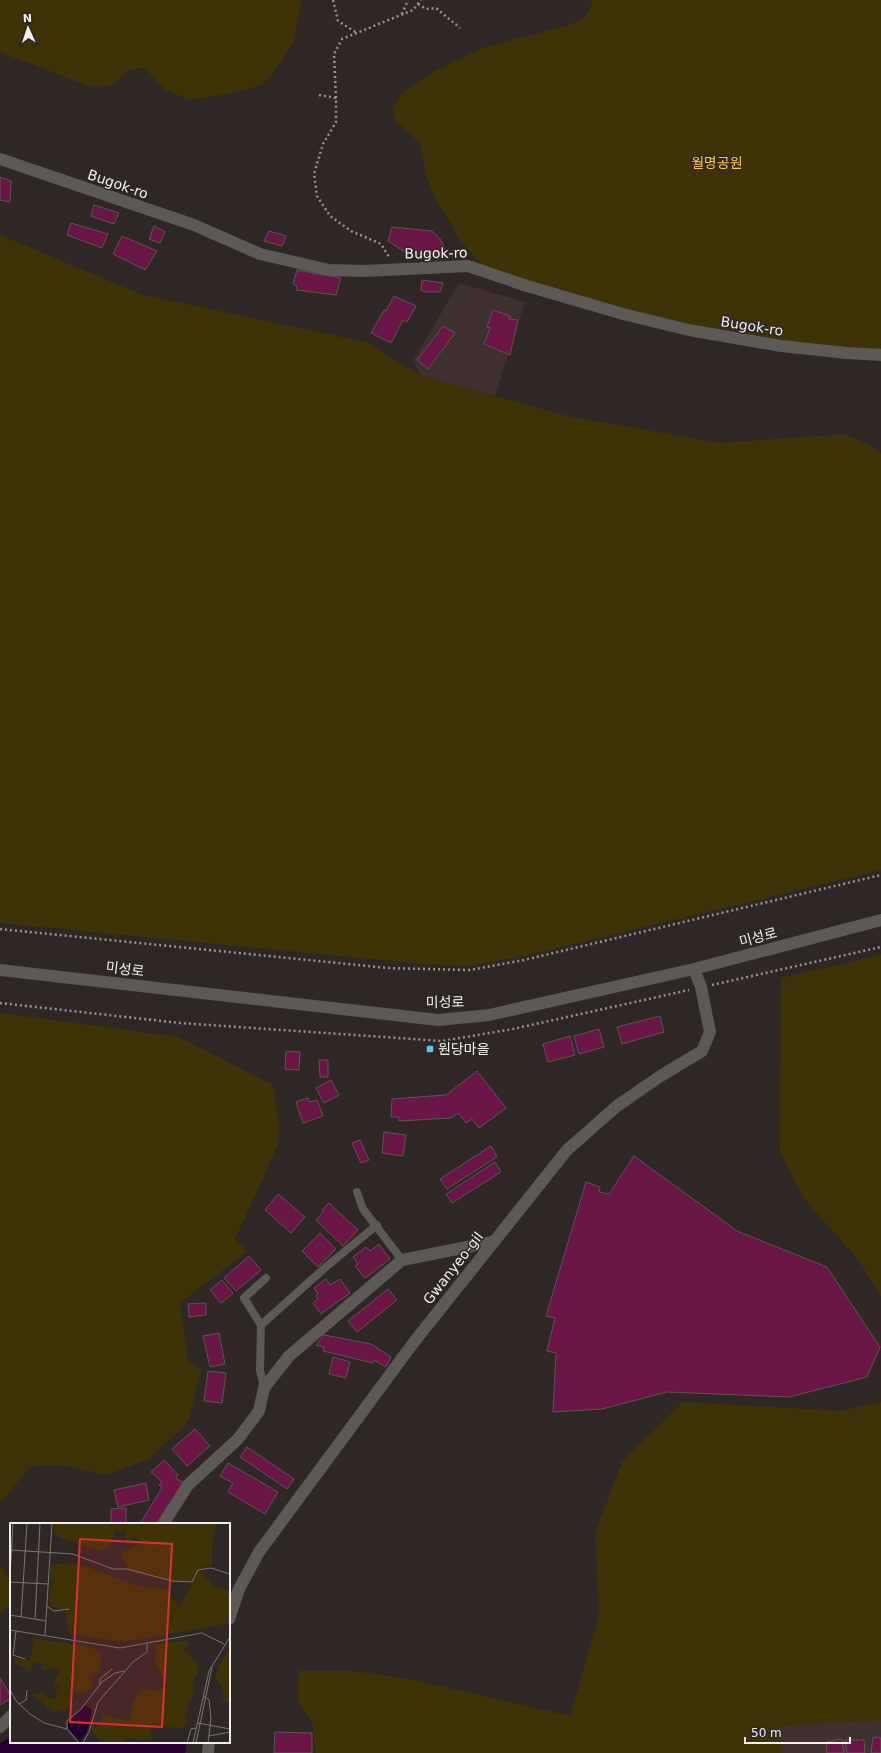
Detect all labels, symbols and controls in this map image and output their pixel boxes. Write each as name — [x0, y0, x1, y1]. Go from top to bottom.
north arrow — [8, 8, 48, 48]
text: N — [23, 12, 32, 25]
park label: 월명공원 — [691, 155, 743, 171]
street label: Bugok-ro — [86, 166, 150, 202]
street label: Bugok-ro — [404, 244, 468, 262]
street label: Bugok-ro — [720, 313, 784, 339]
street label: 미성로 — [737, 924, 779, 950]
street label: 미성로 — [105, 959, 145, 979]
street label: 미성로 — [426, 994, 465, 1010]
place label: 원당마을 — [438, 1041, 490, 1057]
marker: 원당마을 — [425, 1044, 435, 1054]
street label: Gwanyeo-gil — [420, 1229, 486, 1307]
inset map — [10, 1523, 230, 1743]
scale bar — [745, 1719, 850, 1745]
text: 50 m — [751, 1726, 782, 1740]

